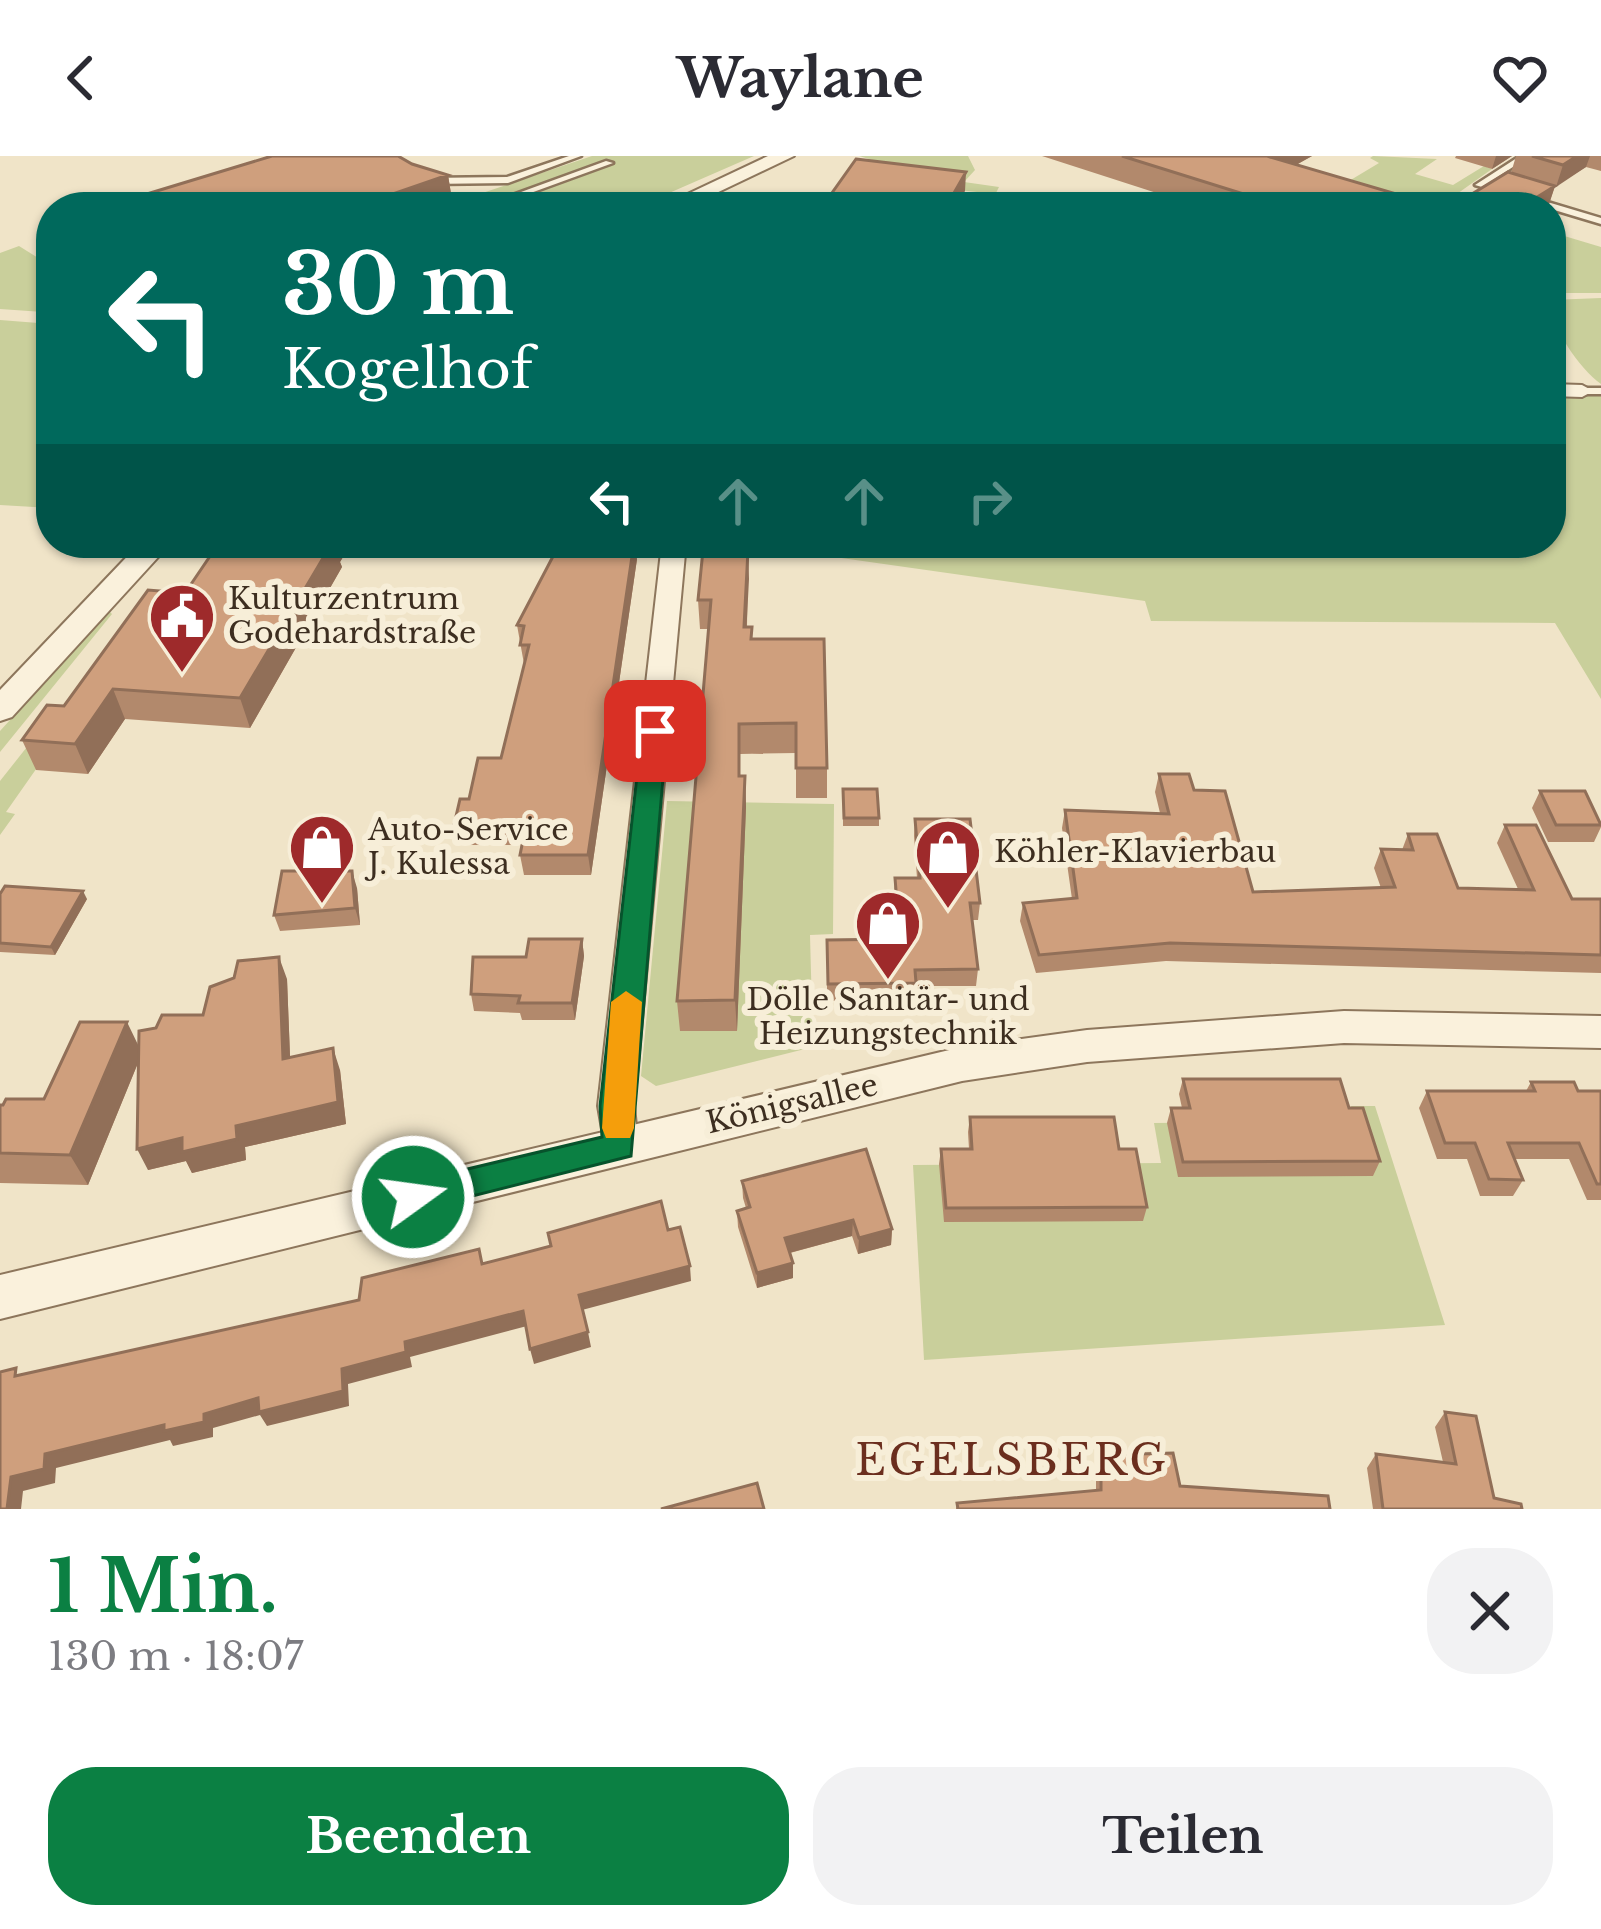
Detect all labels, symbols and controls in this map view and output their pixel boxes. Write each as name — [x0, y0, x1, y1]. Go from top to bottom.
icon: back — [48, 45, 114, 111]
text: Waylane — [677, 45, 924, 112]
icon: heart — [1487, 45, 1553, 111]
text: 30 m — [282, 233, 514, 337]
icon: left — [84, 240, 240, 396]
text: Kogelhof — [282, 336, 533, 403]
icon: left — [579, 468, 645, 534]
icon: ahead — [705, 468, 771, 534]
icon: ahead — [831, 468, 897, 534]
icon: right — [957, 468, 1023, 534]
place label: Kulturzentrum Godehardstraße — [228, 580, 476, 651]
public building icon: Kulturzentrum Godehardstraße — [147, 581, 217, 675]
pin — [604, 680, 706, 782]
icon: arrive — [622, 698, 688, 764]
place label: Auto-Service J. Kulessa — [364, 811, 568, 882]
shop icon: Auto-Service J. Kulessa — [287, 812, 357, 906]
shop icon: Köhler-Klavierbau — [913, 817, 983, 911]
place label: Köhler-Klavierbau — [994, 833, 1276, 870]
shop icon: Dölle Sanitär- und Heizungstechnik — [853, 888, 923, 982]
place label: Dölle Sanitär- und Heizungstechnik — [746, 981, 1030, 1052]
street label: Königsallee — [702, 1066, 881, 1141]
position arrow — [350, 1134, 476, 1260]
district label: EGELSBERG — [855, 1434, 1169, 1486]
text: 1 Min. — [48, 1542, 278, 1631]
button: close — [1427, 1548, 1553, 1674]
text: 130 m · 18:07 — [48, 1632, 303, 1681]
button: Beenden — [48, 1767, 789, 1905]
button: Teilen — [813, 1767, 1553, 1905]

